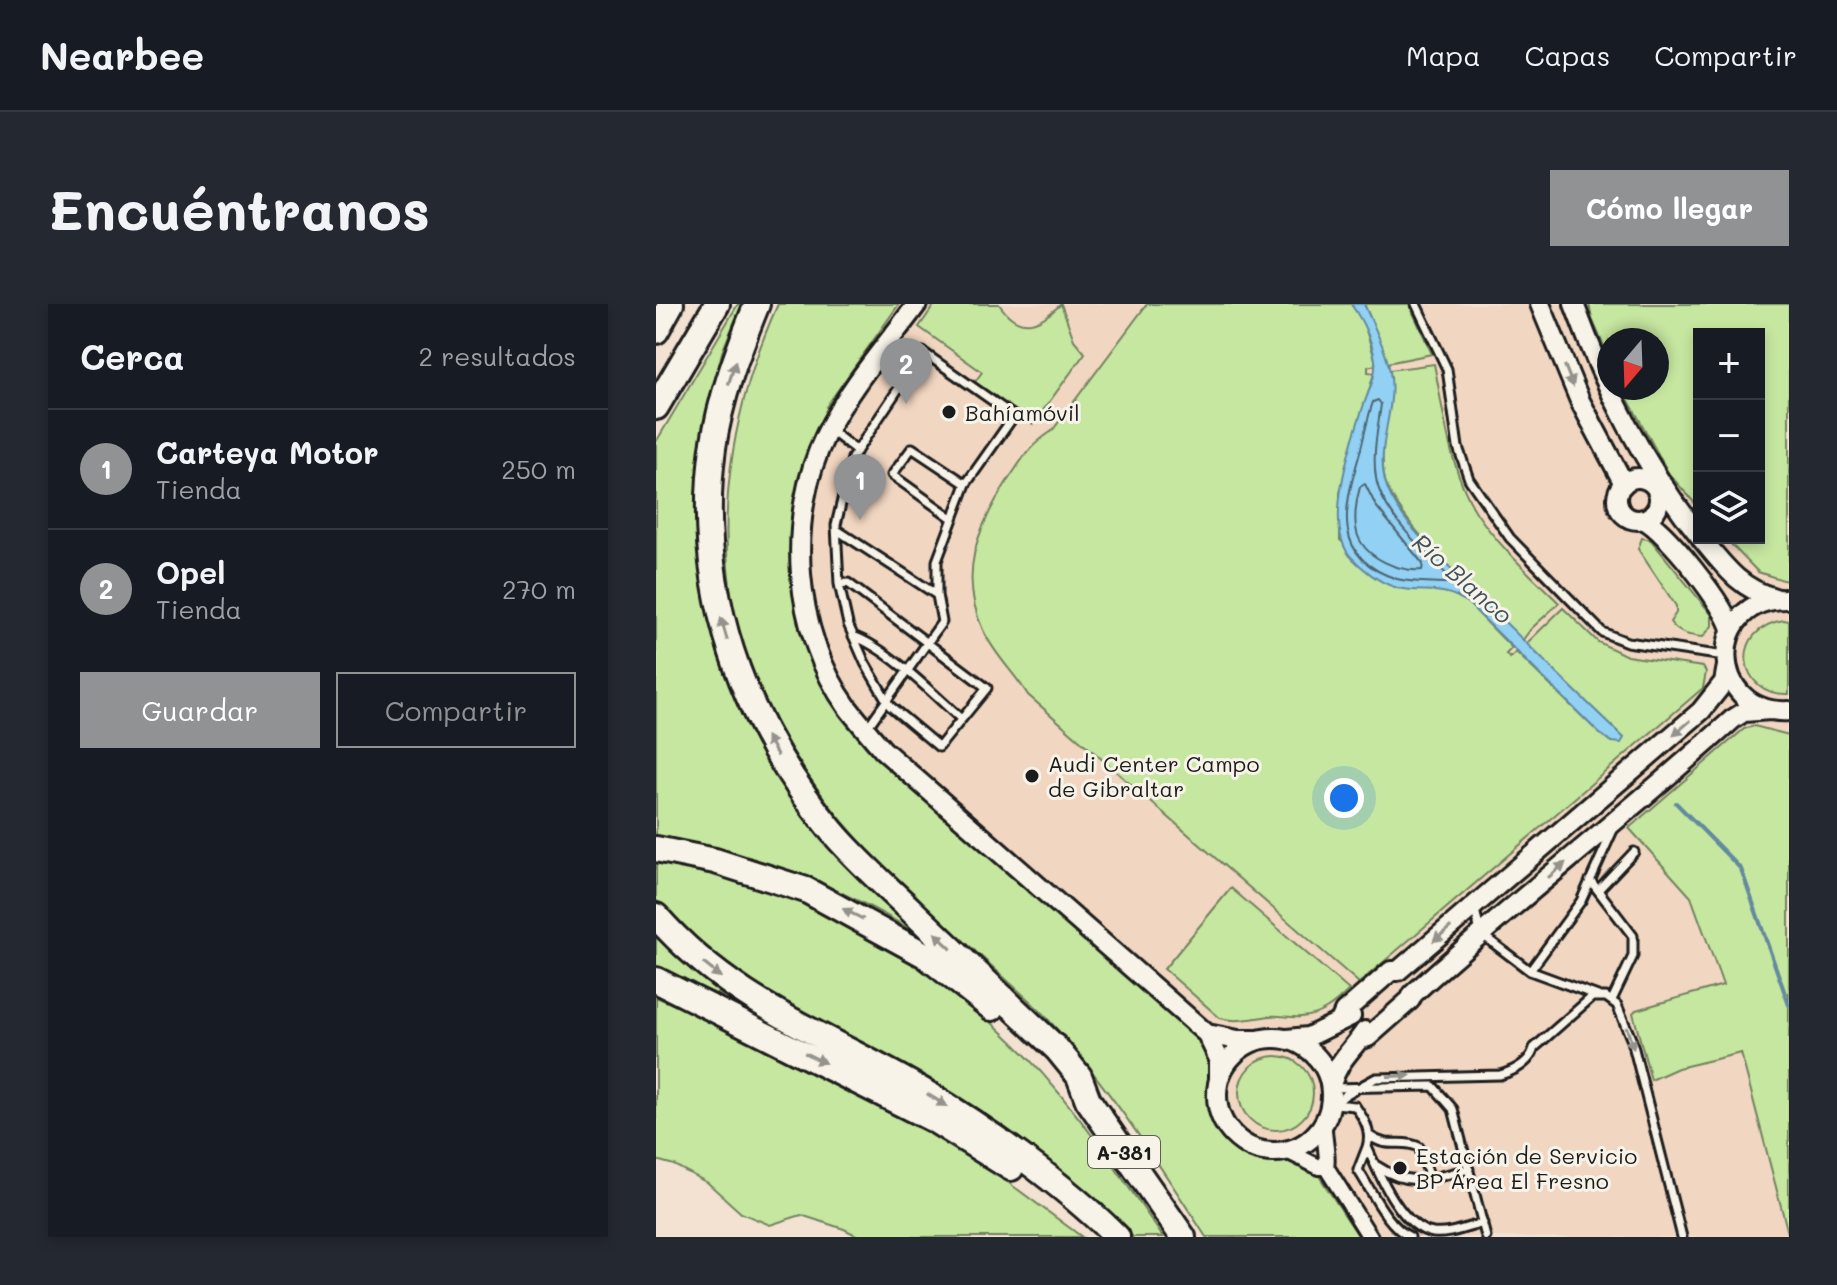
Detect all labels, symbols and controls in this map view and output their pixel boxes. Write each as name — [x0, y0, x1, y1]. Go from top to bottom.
text: Nearbee — [40, 30, 204, 80]
text: Mapa — [1406, 37, 1481, 73]
text: Capas — [1525, 37, 1610, 73]
text: Compartir — [1654, 37, 1797, 73]
button: Cómo llegar — [1550, 170, 1789, 246]
text: Encuéntranos — [48, 172, 430, 245]
north arrow — [1597, 328, 1669, 400]
map controls — [1693, 328, 1765, 544]
button: + — [1693, 328, 1765, 400]
text: Cerca — [80, 334, 184, 379]
pin: 2 — [880, 338, 932, 404]
text: 2 resultados — [418, 339, 576, 373]
one-way arrow — [726, 361, 738, 385]
one-way arrow — [1563, 364, 1576, 388]
place label: Bahíamóvil — [965, 398, 1080, 427]
button: − — [1693, 400, 1765, 472]
marker: Bahíamóvil — [940, 403, 958, 421]
text: Carteya Motor — [156, 432, 379, 472]
text: 1 — [100, 452, 112, 486]
text: 250 m — [501, 452, 576, 486]
pin: 1 — [834, 454, 886, 520]
text: Tienda — [156, 472, 242, 506]
button: layers — [1693, 472, 1765, 544]
water label: Río Blanco — [1407, 526, 1519, 630]
text: Opel — [156, 552, 225, 592]
text: 2 — [99, 572, 113, 606]
text: 270 m — [502, 572, 576, 606]
text: Tienda — [156, 592, 242, 626]
one-way arrow — [718, 617, 730, 642]
button: Guardar — [80, 672, 320, 748]
button: Compartir — [336, 672, 576, 748]
one-way arrow — [1672, 718, 1692, 736]
one-way arrow — [765, 735, 779, 757]
place label: Audi Center Campo de Gibraltar — [1048, 749, 1259, 803]
marker: Audi Center Campo de Gibraltar — [1023, 767, 1041, 785]
your location — [1324, 778, 1364, 818]
one-way arrow — [1547, 862, 1567, 879]
one-way arrow — [842, 907, 865, 920]
one-way arrow — [1432, 925, 1453, 942]
one-way arrow — [934, 932, 953, 950]
one-way arrow — [702, 961, 722, 978]
one-way arrow — [1624, 1026, 1637, 1050]
one-way arrow — [803, 1052, 826, 1065]
one-way arrow — [1387, 1070, 1412, 1082]
one-way arrow — [926, 1092, 948, 1106]
road number: A-381 — [1088, 1136, 1160, 1168]
place label: Estación de Servicio BP Área El Fresno — [1416, 1141, 1637, 1195]
marker: Estación de Servicio BP Área El Fresno — [1391, 1159, 1409, 1177]

